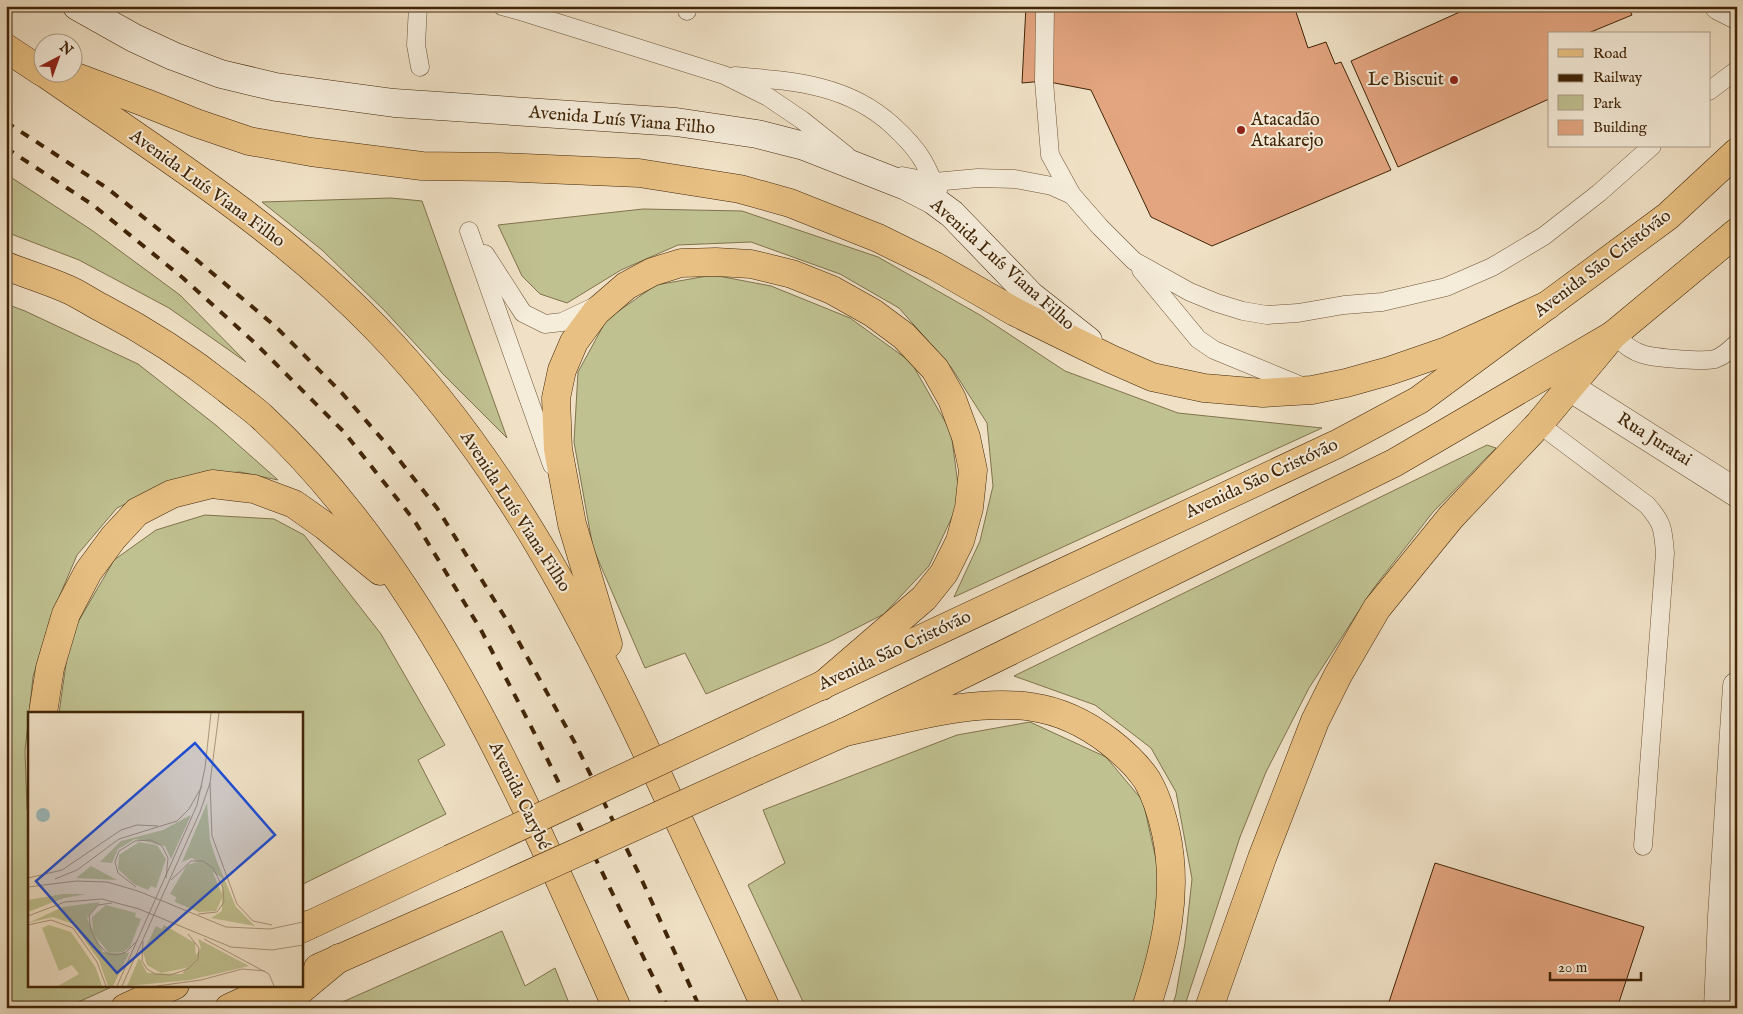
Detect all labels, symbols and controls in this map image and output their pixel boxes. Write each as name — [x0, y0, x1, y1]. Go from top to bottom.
north arrow — [32, 32, 82, 82]
legend — [1548, 32, 1710, 148]
text: N — [55, 38, 76, 60]
text: Road — [1593, 44, 1628, 63]
text: Railway — [1593, 68, 1643, 87]
place label: Le Biscuit — [1368, 69, 1444, 92]
marker: Le Biscuit — [1448, 74, 1460, 86]
text: Park — [1593, 94, 1623, 113]
street label: Avenida Luís Viana Filho — [527, 101, 716, 141]
place label: Atacadão Atakarejo — [1250, 109, 1324, 153]
text: Building — [1593, 118, 1648, 137]
street label: Avenida Luís Viana Filho — [124, 124, 290, 253]
marker: Atacadão Atakarejo — [1235, 124, 1247, 136]
street label: Avenida Luís Viana Filho — [924, 193, 1079, 336]
street label: Avenida São Cristóvão — [1529, 205, 1676, 324]
street label: Rua Juratai — [1612, 408, 1696, 472]
street label: Avenida Luís Viana Filho — [454, 427, 576, 597]
street label: Avenida São Cristóvão — [1181, 433, 1342, 525]
street label: Avenida São Cristóvão — [814, 605, 975, 697]
inset map — [28, 712, 302, 986]
street label: Avenida Carybé — [482, 737, 555, 854]
scale bar — [1550, 949, 1642, 981]
text: 20 m — [1558, 958, 1588, 977]

